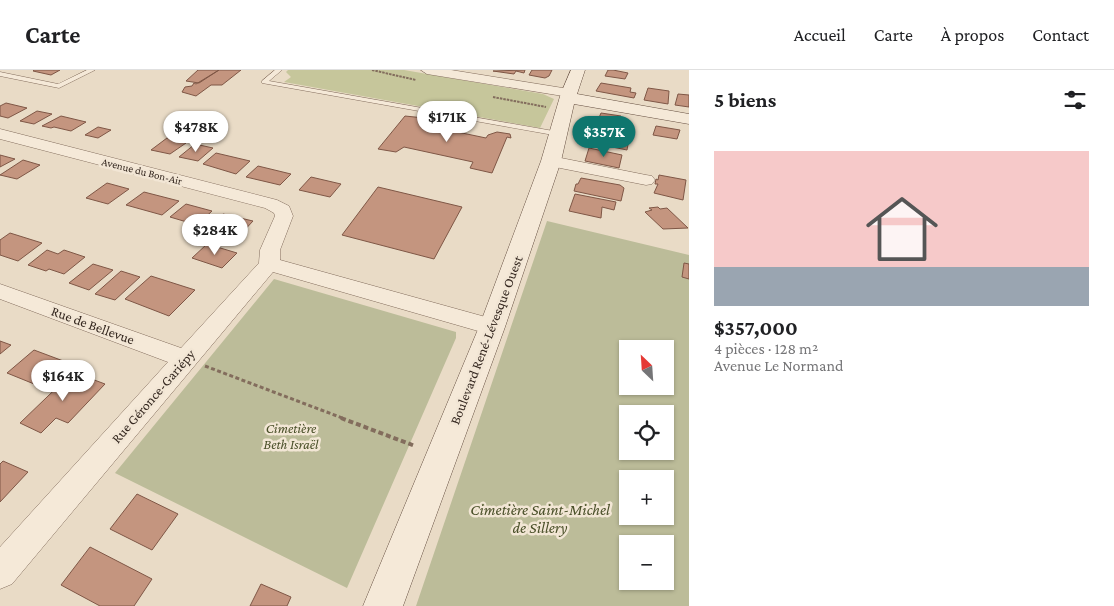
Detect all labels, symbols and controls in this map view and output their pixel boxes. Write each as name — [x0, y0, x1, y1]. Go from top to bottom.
text: Carte — [25, 21, 80, 48]
text: Accueil — [794, 25, 846, 45]
text: Carte — [874, 25, 913, 45]
text: À propos — [941, 25, 1004, 45]
text: Contact — [1032, 25, 1089, 45]
icon: filters — [1061, 86, 1089, 114]
text: 5 biens — [714, 88, 776, 112]
pin: $171K — [412, 100, 482, 143]
text: $171K — [428, 108, 466, 125]
pin: $478K — [161, 111, 231, 153]
pin: $357K — [569, 116, 639, 158]
text: $478K — [174, 118, 218, 135]
text: $357K — [583, 123, 625, 140]
street label: Avenue du Bon-Air — [101, 155, 184, 187]
icon: home — [857, 184, 947, 274]
pin: $284K — [180, 214, 250, 256]
text: $284K — [193, 221, 237, 238]
street label: Boulevard René-Lévesque Ouest — [446, 253, 526, 427]
street label: Rue de Bellevue — [49, 303, 137, 347]
text: $357,000 — [714, 316, 798, 340]
north arrow — [619, 340, 674, 395]
map controls — [619, 340, 674, 590]
text: 4 pièces · 128 m² — [714, 340, 818, 357]
street label: Rue Géronce-Gariépy — [108, 345, 198, 446]
text: Avenue Le Normand — [714, 357, 843, 374]
pin: $164K — [28, 360, 98, 402]
text: $164K — [42, 367, 84, 384]
button: locate — [619, 405, 674, 460]
park label: Cimetière Beth Israël — [264, 420, 319, 452]
button: + — [619, 470, 674, 525]
park label: Cimetière Saint-Michel de Sillery — [470, 501, 611, 537]
button: − — [619, 535, 674, 590]

